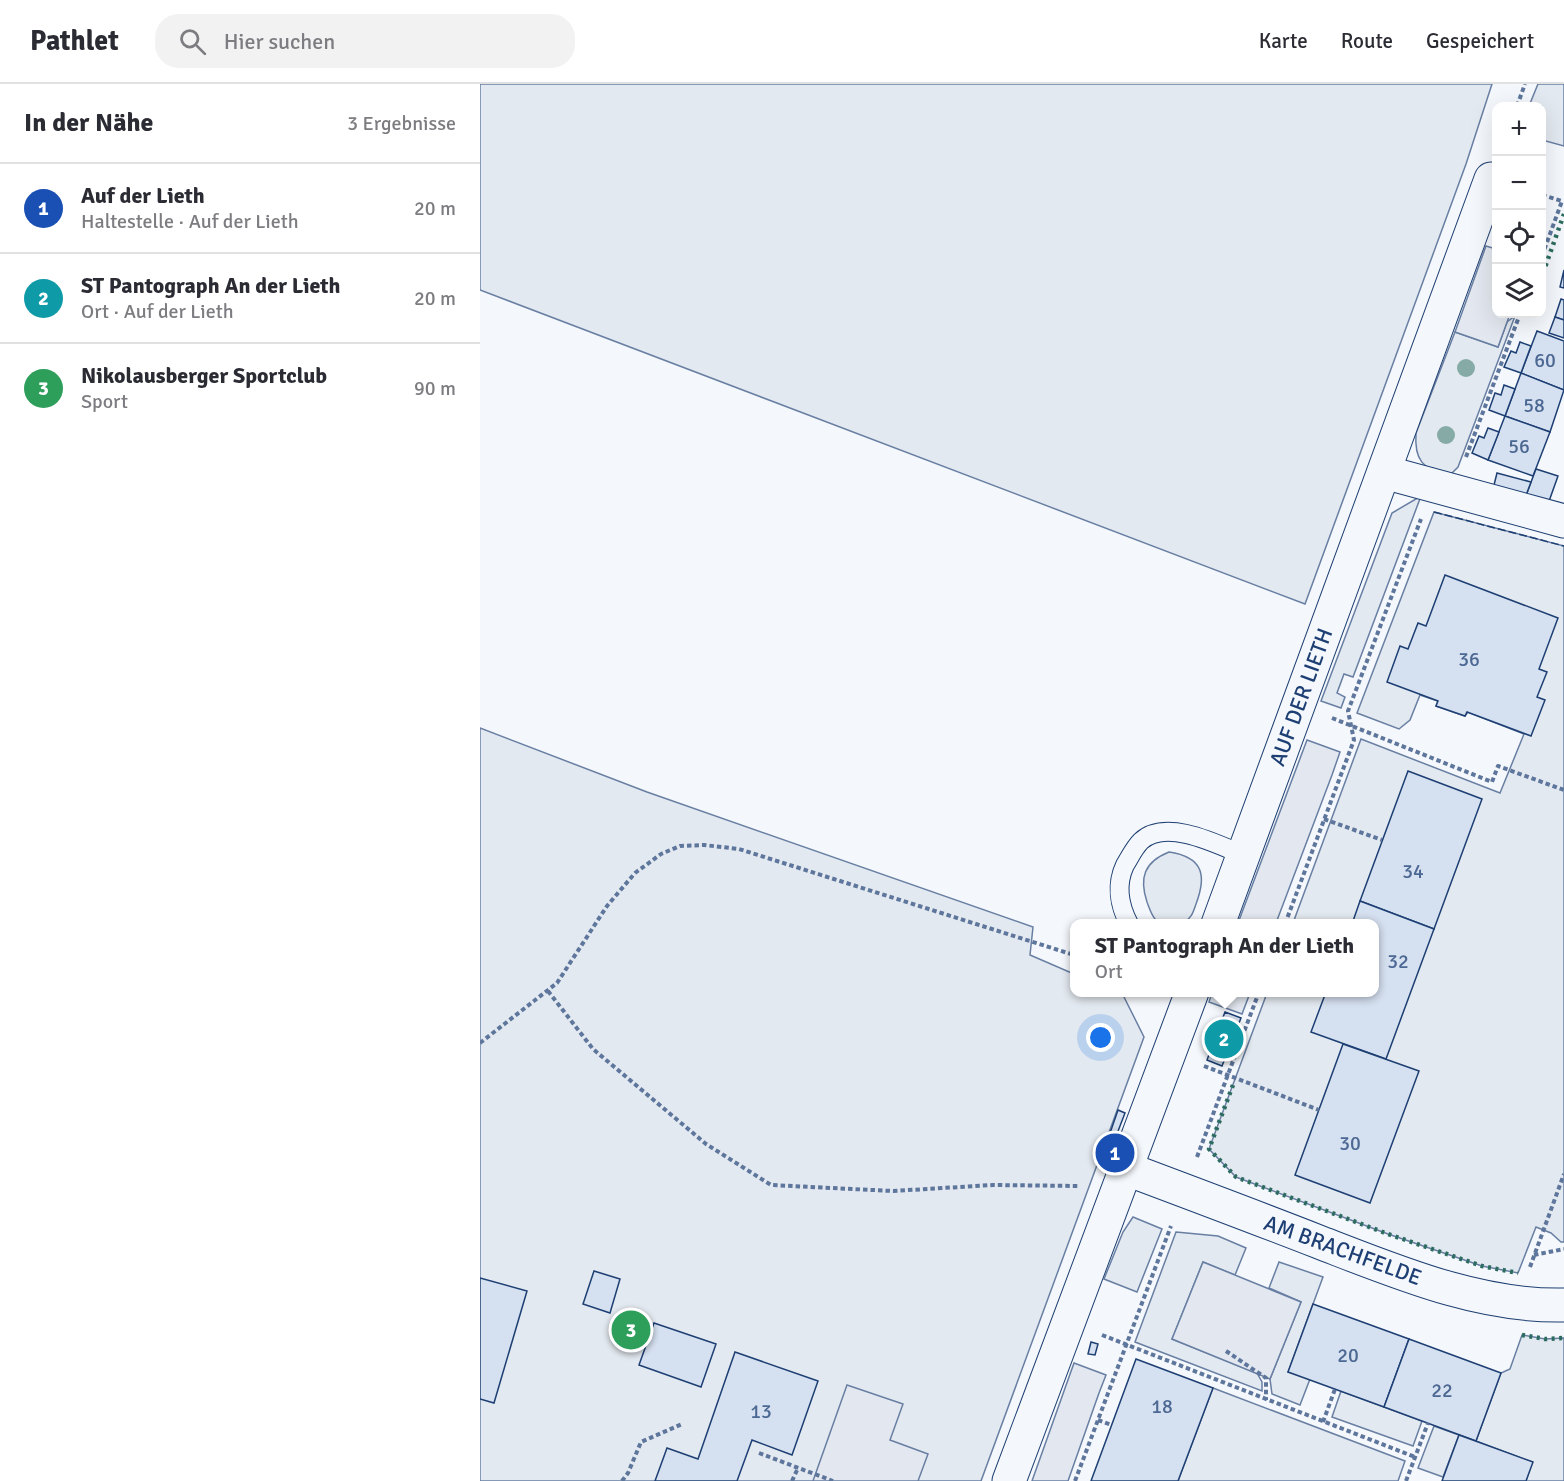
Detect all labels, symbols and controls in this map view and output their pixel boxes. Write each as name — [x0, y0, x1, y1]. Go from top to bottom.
search box — [155, 14, 575, 68]
text: Pathlet — [30, 24, 119, 58]
icon: search — [176, 25, 209, 58]
text: Hier suchen — [224, 28, 335, 55]
text: Karte — [1259, 28, 1308, 54]
text: Route — [1341, 28, 1393, 54]
text: Gespeichert — [1426, 28, 1534, 54]
map controls — [1492, 102, 1546, 318]
button: + — [1492, 102, 1546, 156]
text: In der Nähe — [24, 107, 154, 139]
text: 3 Ergebnisse — [347, 111, 456, 136]
button: − — [1492, 156, 1546, 210]
text: Auf der Lieth — [81, 182, 205, 209]
text: 1 — [38, 196, 49, 221]
text: 20 m — [414, 196, 456, 221]
text: Haltestelle · Auf der Lieth — [81, 209, 299, 234]
button: locate — [1492, 210, 1546, 264]
button: layers — [1492, 264, 1546, 318]
text: ST Pantograph An der Lieth — [81, 272, 341, 299]
text: 2 — [38, 286, 49, 311]
text: 20 m — [414, 286, 456, 311]
text: Ort · Auf der Lieth — [81, 299, 234, 324]
house number: 60 — [1534, 348, 1556, 373]
text: Nikolausberger Sportclub — [81, 362, 327, 389]
text: 3 — [38, 376, 49, 401]
text: 90 m — [414, 376, 456, 401]
text: Sport — [81, 389, 128, 414]
house number: 58 — [1523, 393, 1545, 418]
house number: 56 — [1508, 434, 1530, 459]
street label: AUF DER LIETH — [1264, 624, 1338, 770]
house number: 36 — [1458, 647, 1480, 672]
house number: 34 — [1402, 859, 1424, 884]
popup — [1070, 919, 1379, 997]
text: ST Pantograph An der Lieth — [1095, 932, 1354, 959]
house number: 32 — [1387, 949, 1409, 974]
text: Ort — [1095, 959, 1123, 984]
pin: 2 — [1204, 1016, 1244, 1062]
your location — [1086, 1023, 1115, 1052]
pin: 1 — [1096, 1130, 1134, 1176]
house number: 30 — [1339, 1131, 1361, 1156]
street label: AM BRACHFELDE — [1260, 1209, 1426, 1291]
pin: 3 — [612, 1308, 650, 1352]
house number: 20 — [1337, 1343, 1359, 1368]
house number: 22 — [1431, 1378, 1453, 1403]
house number: 18 — [1151, 1394, 1173, 1419]
house number: 13 — [750, 1399, 772, 1424]

